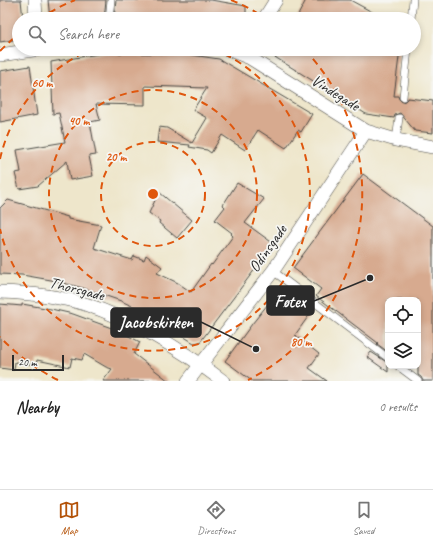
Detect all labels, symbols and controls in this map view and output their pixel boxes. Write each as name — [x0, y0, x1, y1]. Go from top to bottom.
search box — [12, 12, 421, 56]
icon: search — [26, 23, 48, 45]
text: Search here — [58, 25, 119, 44]
street label: Vindegade — [308, 70, 365, 116]
text: 60 m — [32, 75, 54, 91]
text: 40 m — [69, 113, 90, 129]
text: 20 m — [106, 149, 127, 165]
centre of rings — [146, 187, 160, 201]
street label: Odinsgade — [244, 219, 292, 276]
street label: Thorsgade — [47, 273, 108, 306]
callout: Føtex — [267, 286, 314, 315]
text: Føtex — [274, 291, 308, 312]
map controls — [385, 297, 421, 369]
button: locate — [385, 297, 421, 333]
callout: Jacobskirken — [111, 308, 201, 337]
text: Jacobskirken — [118, 312, 194, 333]
button: layers — [385, 333, 421, 369]
text: 80 m — [291, 334, 312, 350]
scale bar — [12, 353, 64, 372]
text: 20 m — [18, 355, 37, 369]
text: Nearby — [16, 397, 59, 418]
text: 0 results — [379, 399, 417, 415]
tab: Map — [58, 499, 80, 537]
tab: Directions — [197, 499, 236, 537]
tab: Saved — [353, 499, 375, 537]

